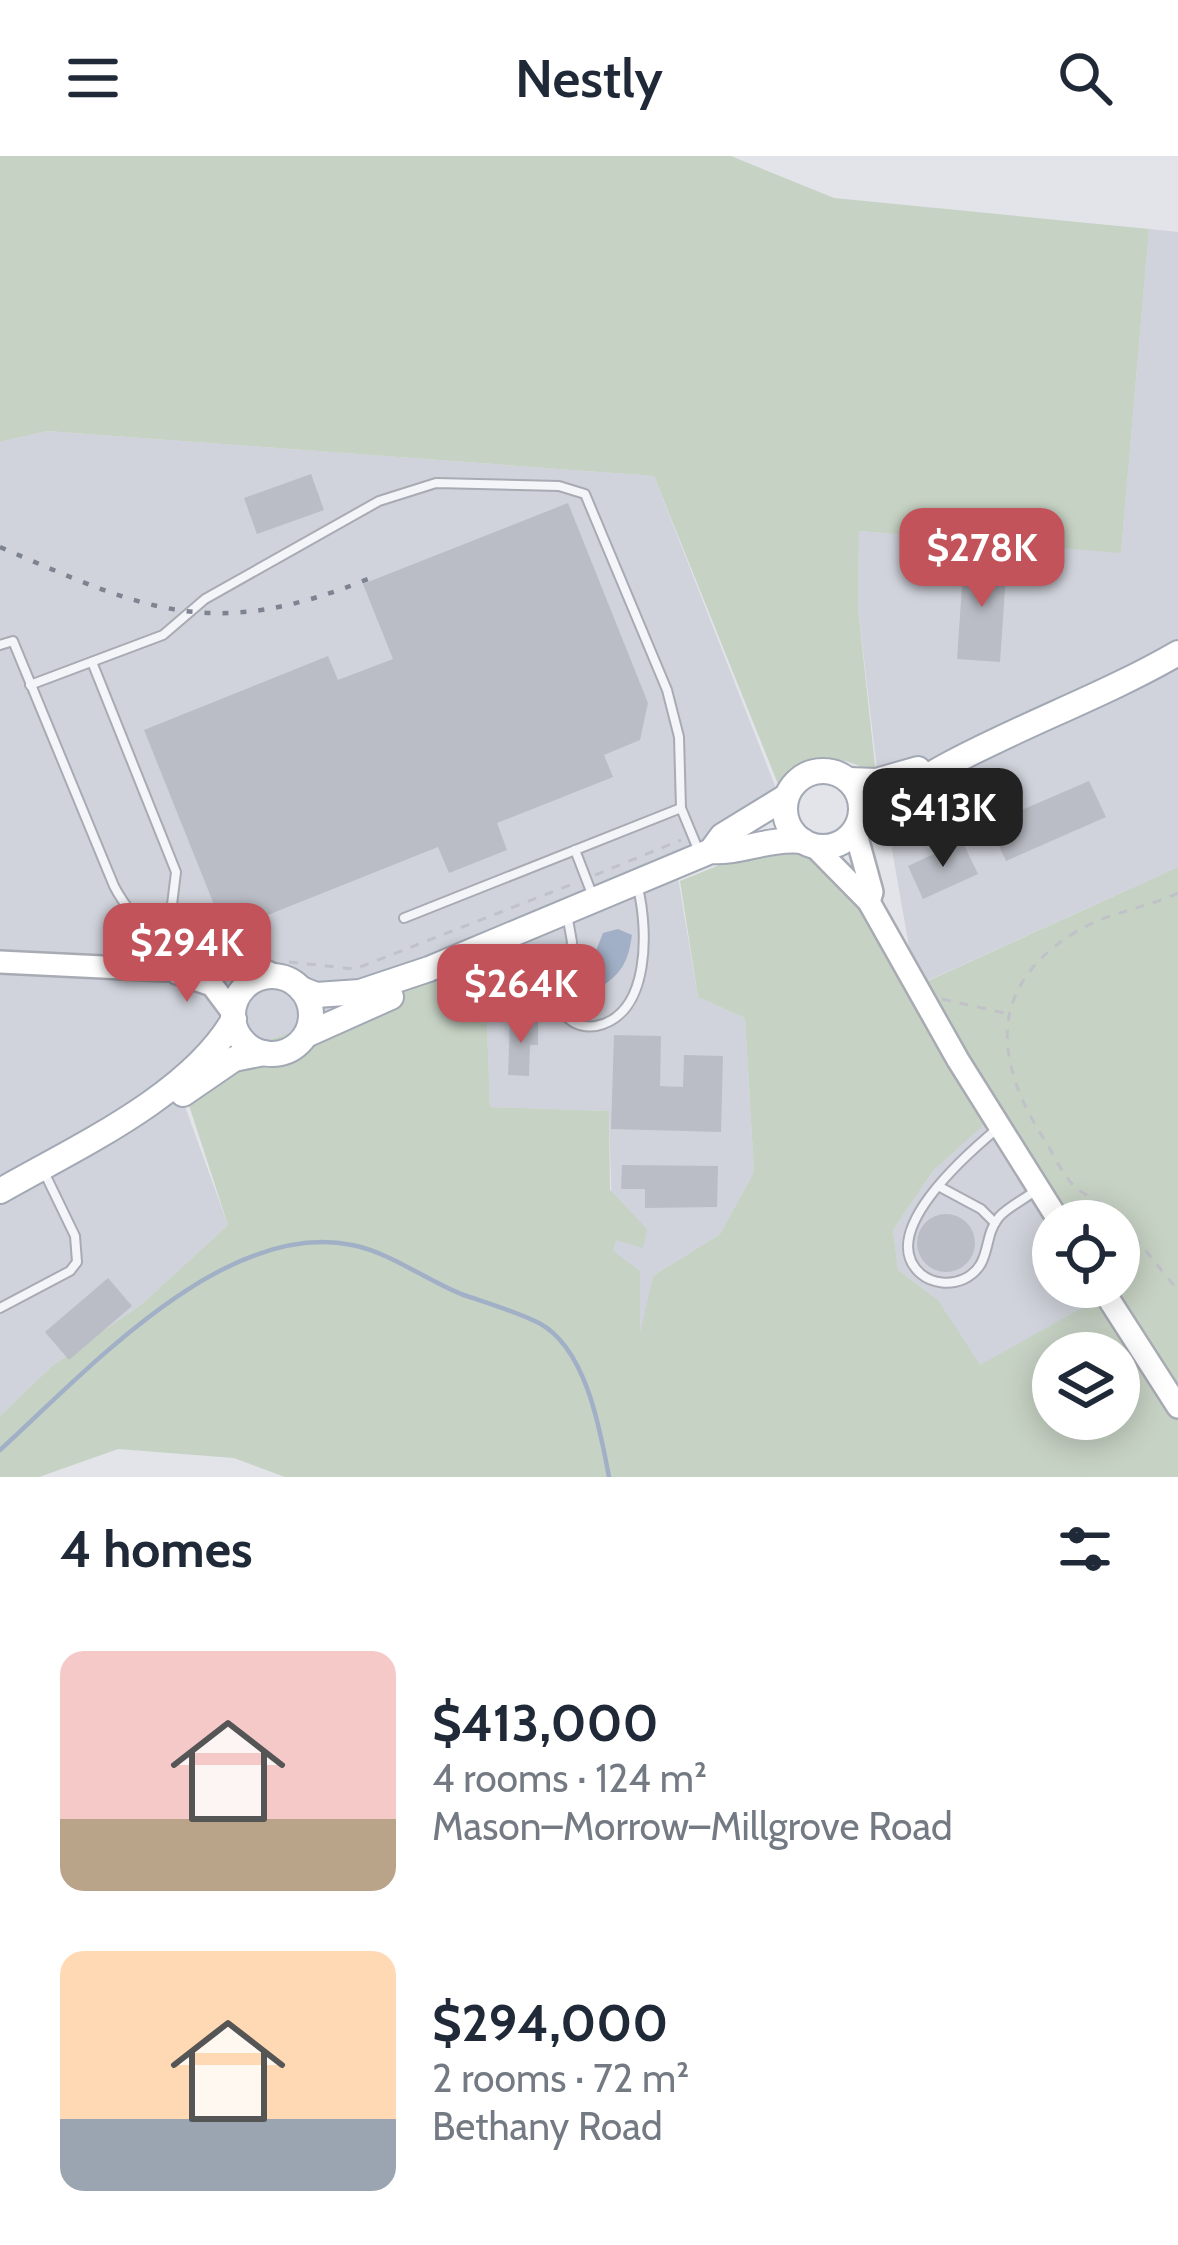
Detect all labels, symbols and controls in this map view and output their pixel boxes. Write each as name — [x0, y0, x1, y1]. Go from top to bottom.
icon: menu — [60, 45, 126, 111]
text: Nestly — [515, 45, 663, 111]
icon: search — [1052, 45, 1118, 111]
pin: $278K — [898, 508, 1066, 610]
text: $278K — [926, 523, 1038, 571]
pin: $413K — [859, 768, 1027, 870]
text: $413K — [890, 783, 996, 831]
pin: $294K — [103, 903, 271, 1005]
text: $294K — [130, 918, 244, 966]
pin: $264K — [437, 944, 605, 1046]
text: $264K — [464, 959, 578, 1007]
map controls — [1032, 1200, 1140, 1440]
button: locate — [1032, 1200, 1140, 1308]
button: layers — [1032, 1332, 1140, 1440]
icon: filters — [1052, 1516, 1118, 1582]
text: 4 homes — [60, 1518, 252, 1580]
text: $413,000 — [432, 1692, 659, 1754]
icon: home — [156, 1699, 300, 1843]
text: 4 rooms · 124 m² — [432, 1754, 707, 1802]
text: Mason–Morrow–Millgrove Road — [432, 1802, 953, 1850]
text: $294,000 — [432, 1992, 668, 2054]
icon: home — [156, 1999, 300, 2143]
text: 2 rooms · 72 m² — [432, 2054, 689, 2102]
text: Bethany Road — [432, 2102, 663, 2150]

